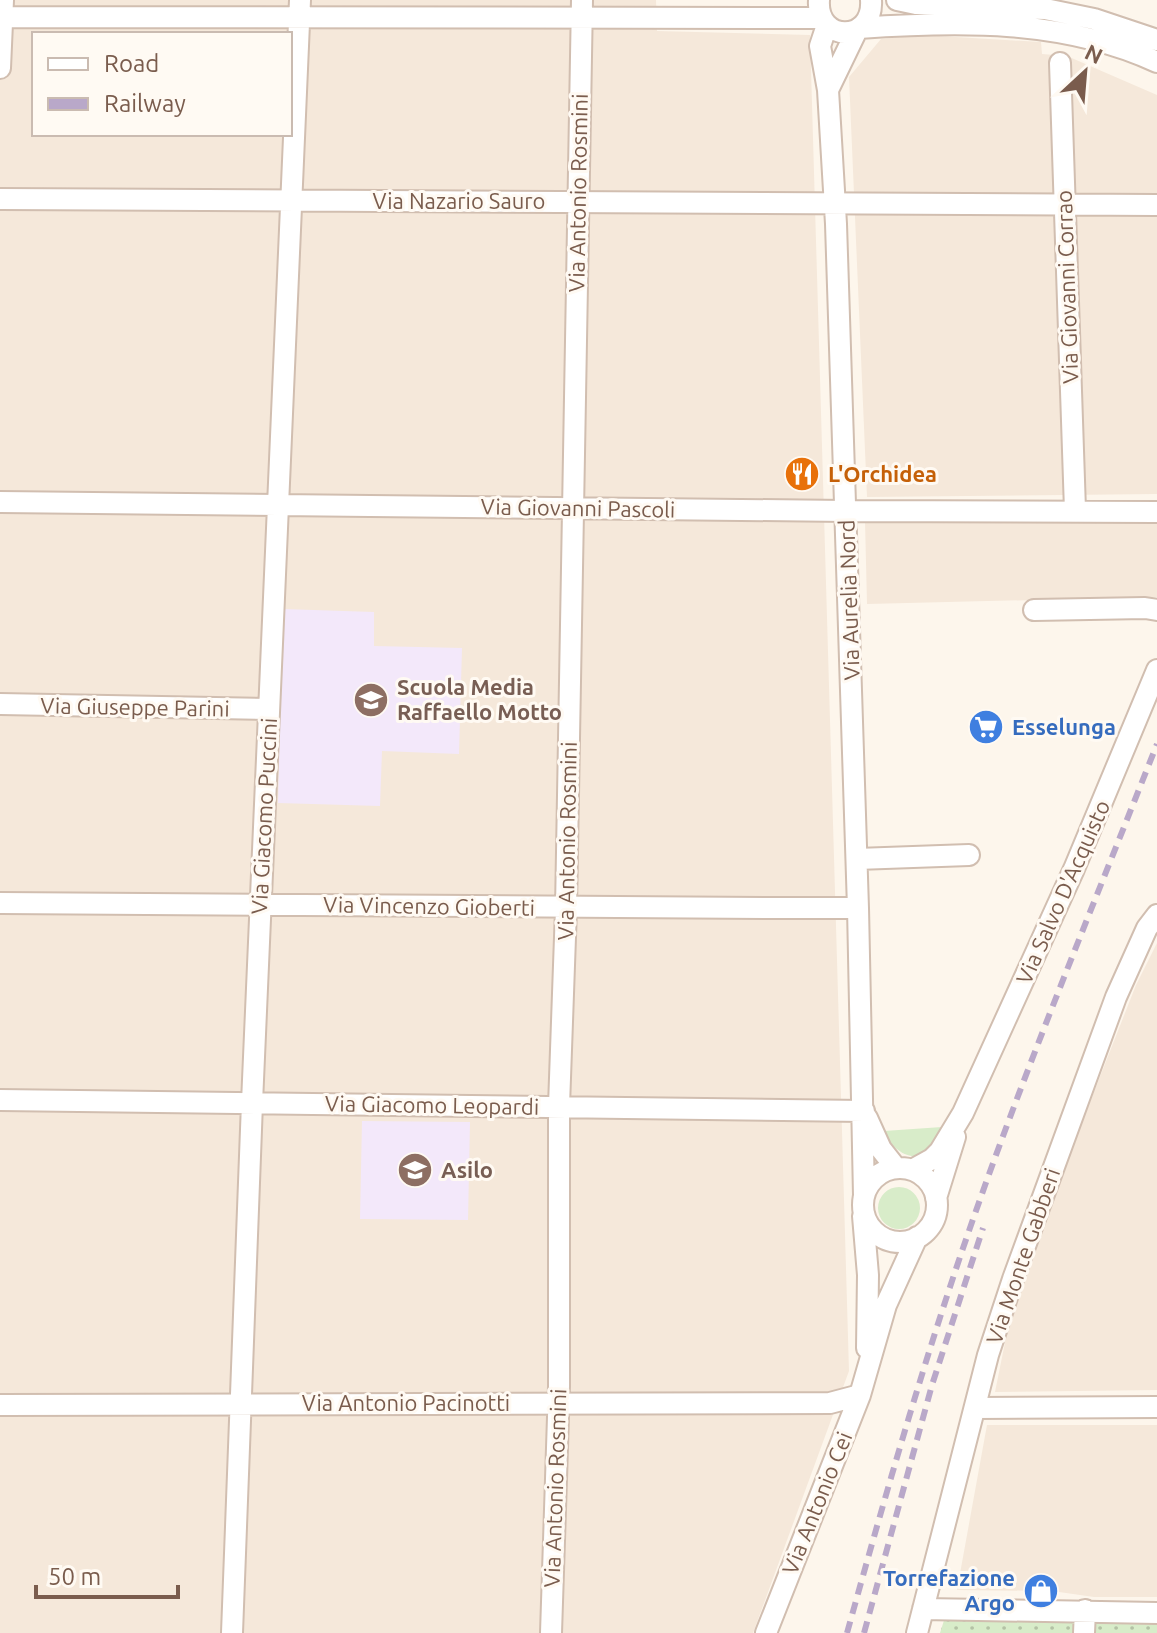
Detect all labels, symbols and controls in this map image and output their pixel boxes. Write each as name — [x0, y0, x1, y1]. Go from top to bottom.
legend — [32, 32, 292, 136]
north arrow — [1045, 32, 1125, 112]
text: N — [1081, 39, 1107, 68]
text: Road — [104, 50, 159, 77]
text: Railway — [104, 90, 186, 117]
street label: Via Antonio Rosmini — [563, 93, 592, 293]
street label: Via Nazario Sauro — [373, 188, 545, 213]
street label: Via Giovanni Corrao — [1051, 190, 1082, 384]
restaurant icon: L'Orchidea — [783, 455, 821, 493]
place label: L'Orchidea — [828, 461, 937, 486]
street label: Via Giovanni Pascoli — [480, 493, 676, 522]
street label: Via Aurelia Nord — [833, 519, 864, 681]
place label: Scuola Media Raffaello Motto — [397, 674, 562, 724]
school or university icon: Scuola Media Raffaello Motto — [352, 681, 390, 719]
street label: Via Giuseppe Parini — [40, 692, 230, 721]
supermarket icon: Esselunga — [967, 708, 1005, 746]
place label: Esselunga — [1012, 714, 1116, 739]
street label: Via Giacomo Puccini — [246, 717, 281, 915]
street label: Via Antonio Rosmini — [552, 741, 581, 941]
street label: Via Salvo D'Acquisto — [1011, 796, 1114, 988]
street label: Via Vincenzo Gioberti — [323, 891, 535, 920]
street label: Via Giacomo Leopardi — [325, 1090, 539, 1119]
school or university icon: Asilo — [396, 1151, 434, 1189]
place label: Asilo — [441, 1157, 493, 1182]
street label: Via Monte Gabberi — [981, 1165, 1064, 1347]
street label: Via Antonio Rosmini — [539, 1388, 570, 1588]
street label: Via Antonio Pacinotti — [302, 1390, 510, 1415]
street label: Via Antonio Cei — [777, 1428, 856, 1578]
scale bar — [36, 1549, 178, 1599]
text: 50 m — [48, 1563, 101, 1590]
place label: Torrefazione Argo — [883, 1565, 1015, 1615]
shop icon: Torrefazione Argo — [1022, 1572, 1060, 1610]

